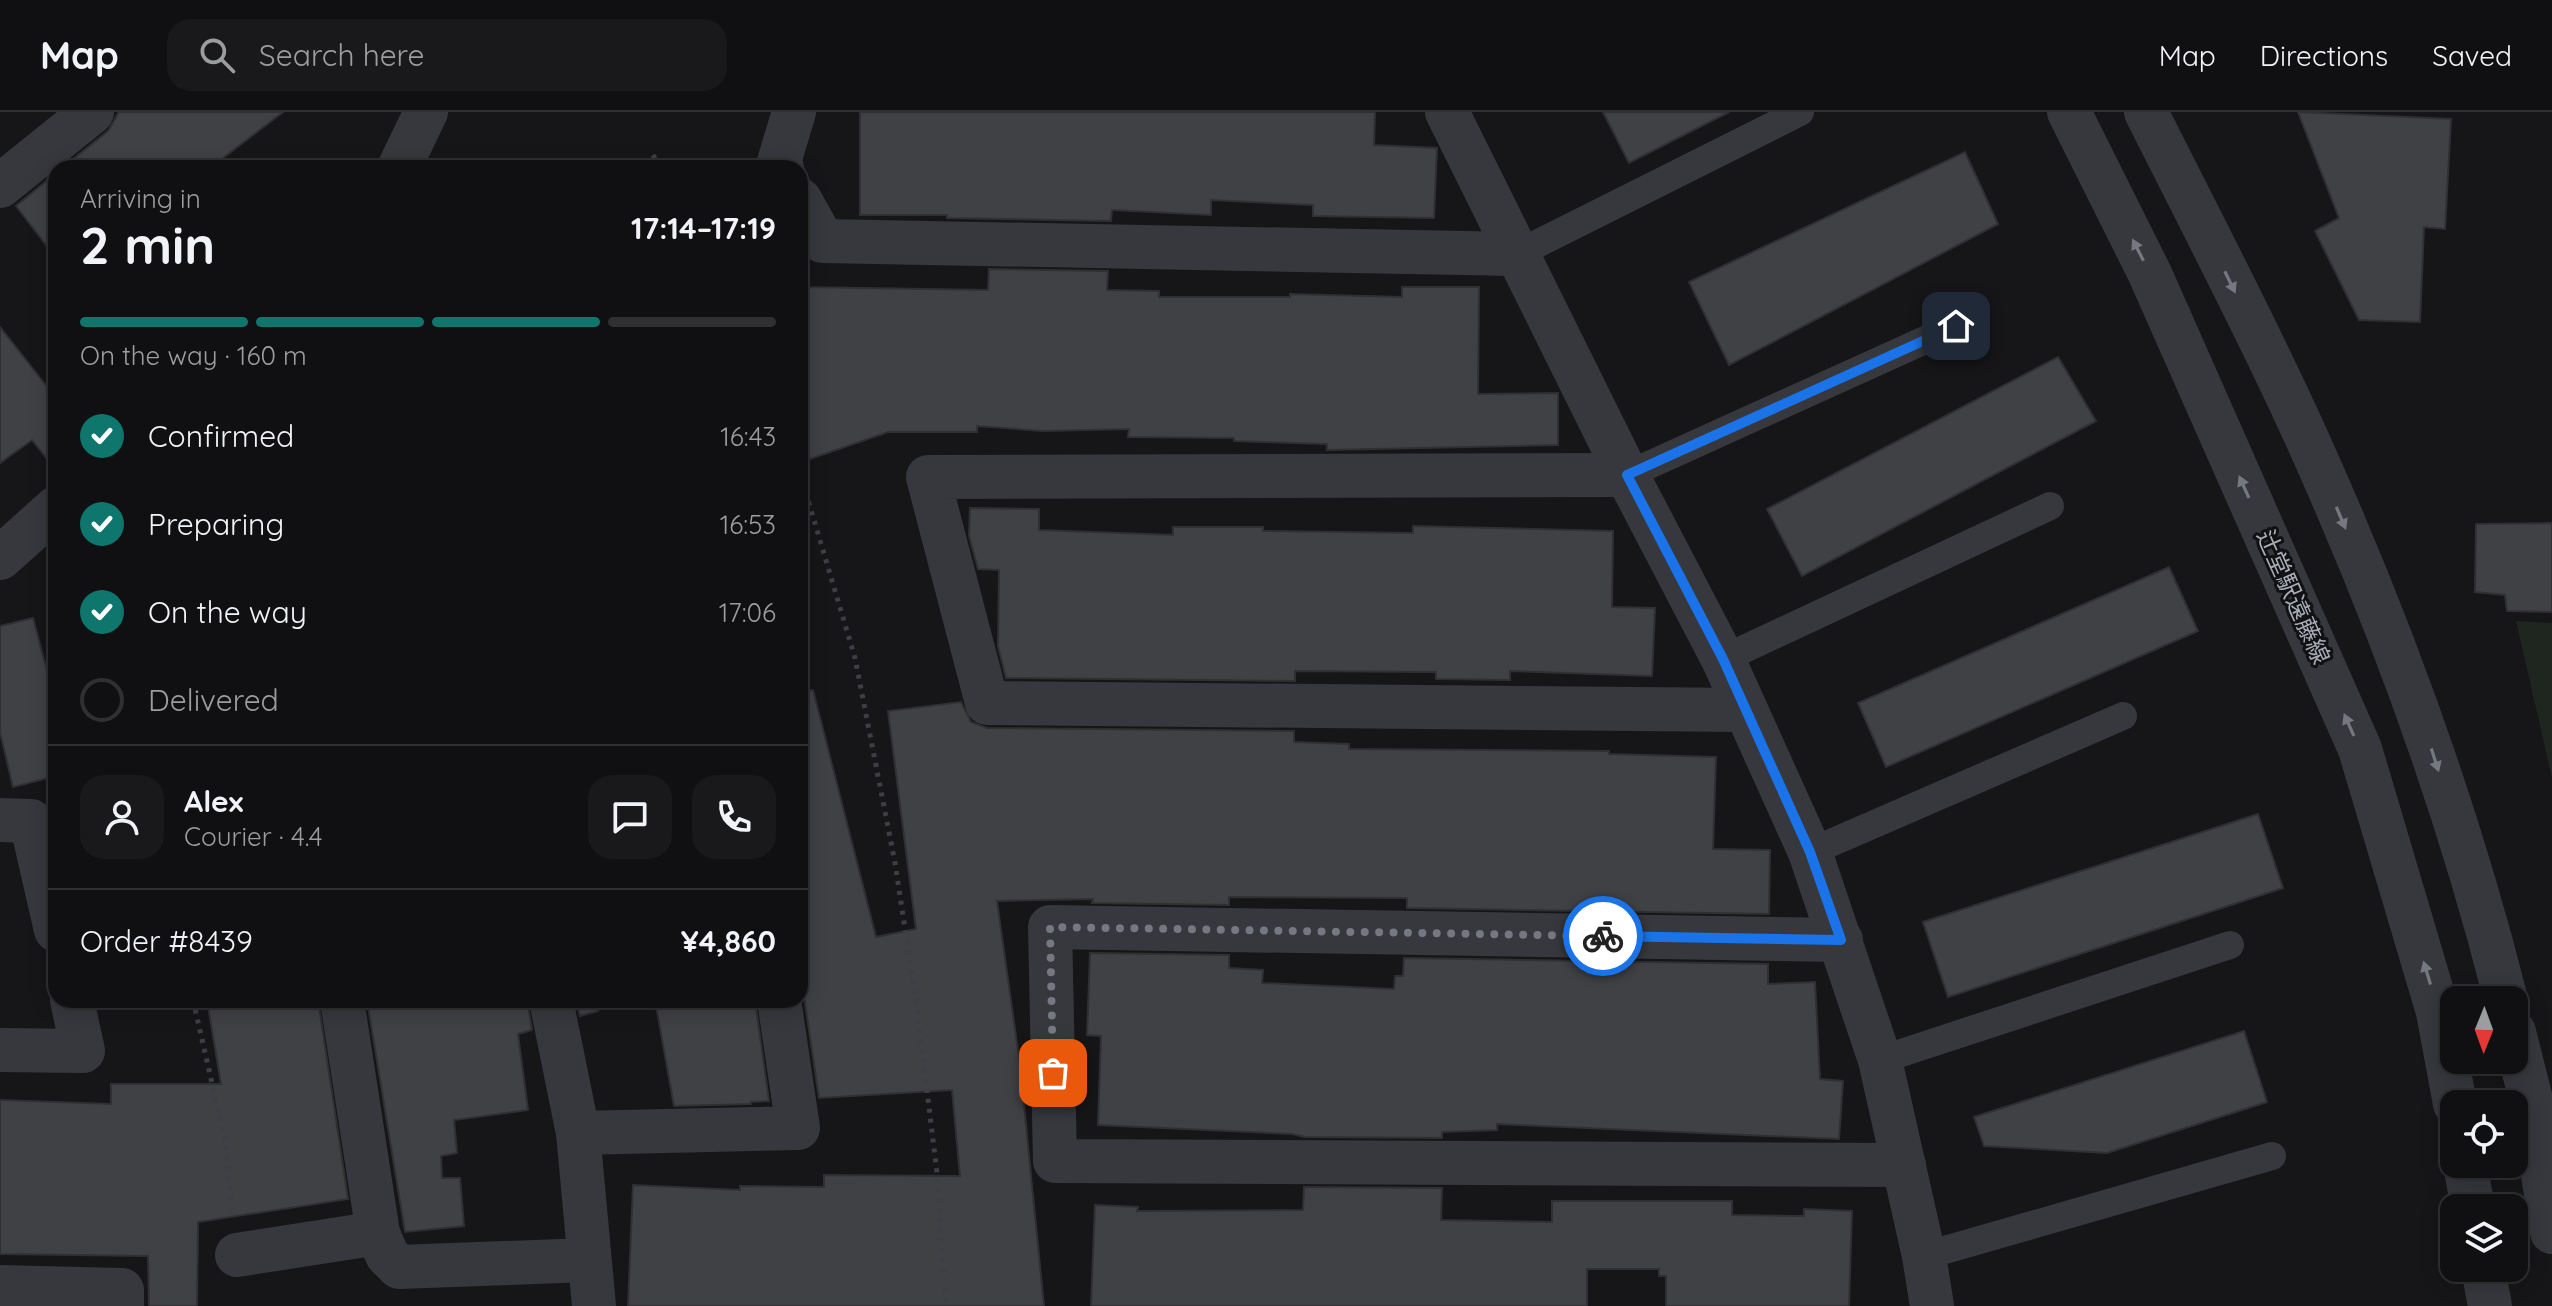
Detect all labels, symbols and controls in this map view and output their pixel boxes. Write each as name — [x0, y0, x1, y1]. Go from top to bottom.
search box — [167, 19, 727, 91]
text: Map — [40, 31, 119, 79]
icon: search — [195, 33, 239, 77]
text: Search here — [259, 36, 424, 74]
text: Map — [2159, 38, 2216, 73]
text: Directions — [2260, 38, 2388, 73]
text: Saved — [2432, 38, 2512, 73]
text: Arriving in — [80, 182, 201, 215]
text: 17:14–17:19 — [631, 209, 776, 247]
text: 2 min — [80, 212, 215, 277]
one-way arrow — [2132, 238, 2145, 261]
one-way arrow — [2223, 271, 2237, 294]
pin — [1922, 292, 1990, 360]
icon: home — [1934, 304, 1978, 348]
text: On the way · 160 m — [80, 339, 307, 372]
icon: check — [80, 414, 124, 458]
text: Confirmed — [148, 417, 294, 455]
text: 16:43 — [720, 420, 776, 453]
one-way arrow — [2238, 475, 2251, 499]
icon: check — [80, 502, 124, 546]
text: Preparing — [148, 505, 284, 543]
one-way arrow — [2334, 506, 2348, 529]
text: 16:53 — [720, 508, 776, 541]
street label: 辻堂駅遠藤線 — [2251, 525, 2337, 668]
icon: check — [80, 590, 124, 634]
text: On the way — [148, 593, 307, 631]
text: 17:06 — [719, 596, 776, 629]
text: Delivered — [148, 681, 279, 719]
one-way arrow — [2343, 713, 2356, 737]
one-way arrow — [2429, 748, 2441, 772]
button: person — [80, 775, 164, 859]
button: chat — [588, 775, 672, 859]
button: phone — [692, 775, 776, 859]
text: Alex — [184, 782, 243, 820]
text: Courier · 4.4 — [184, 820, 322, 853]
courier — [1563, 896, 1643, 976]
icon: bike — [1581, 914, 1625, 958]
text: Order #8439 — [80, 922, 253, 960]
text: ¥4,860 — [681, 922, 776, 960]
one-way arrow — [2420, 961, 2433, 985]
north arrow — [2440, 986, 2528, 1074]
map controls — [2440, 986, 2528, 1282]
pin — [1019, 1039, 1087, 1107]
icon: bag — [1031, 1051, 1075, 1095]
button: locate — [2440, 1090, 2528, 1178]
button: layers — [2440, 1194, 2528, 1282]

